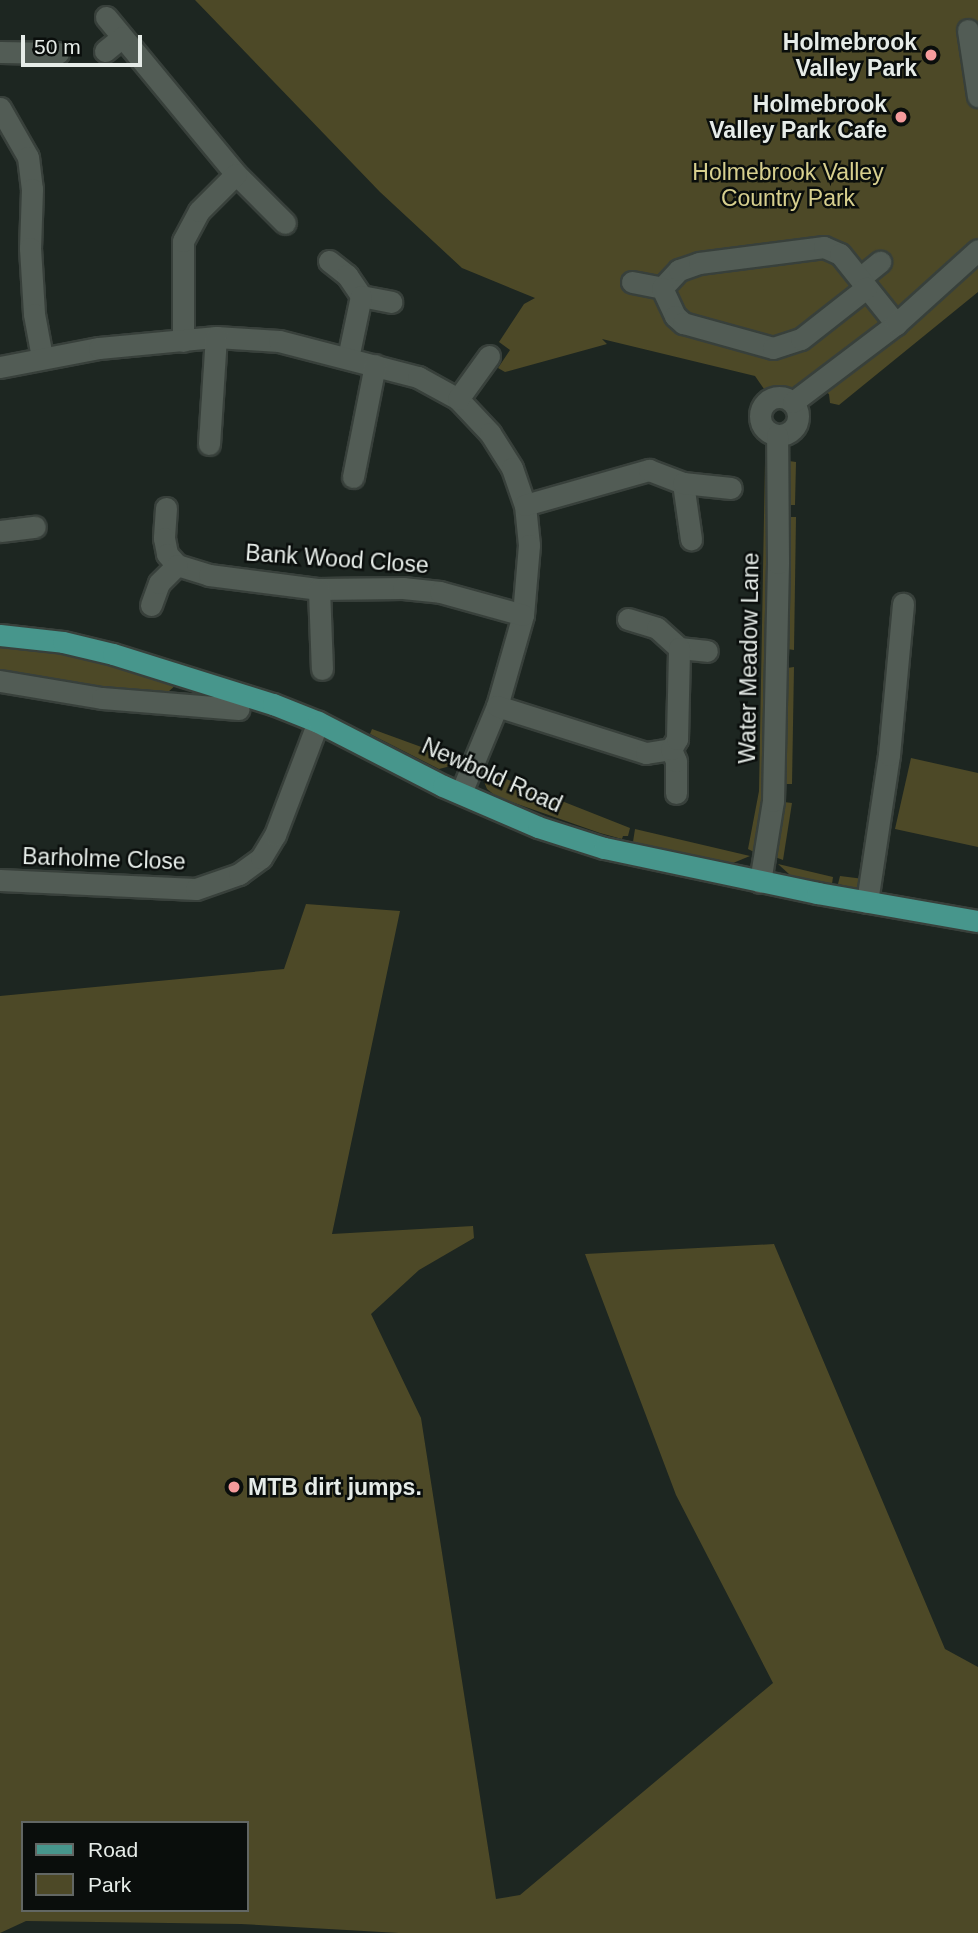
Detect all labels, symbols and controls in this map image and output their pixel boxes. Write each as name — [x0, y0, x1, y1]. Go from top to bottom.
scale bar — [24, 21, 145, 65]
place label: Holmebrook Valley Park — [783, 28, 917, 82]
text: 50 m — [34, 35, 81, 58]
marker: Holmebrook Valley Park — [923, 47, 939, 63]
place label: Holmebrook Valley Park Cafe — [709, 90, 887, 144]
marker: Holmebrook Valley Park Cafe — [893, 109, 909, 125]
park label: Holmebrook Valley Country Park — [692, 158, 884, 212]
street label: Bank Wood Close — [244, 539, 430, 579]
street label: Water Meadow Lane — [733, 552, 765, 764]
street label: Newbold Road — [417, 732, 567, 818]
street label: Barholme Close — [22, 842, 186, 876]
place label: MTB dirt jumps. — [248, 1473, 422, 1501]
marker: MTB dirt jumps. — [226, 1479, 242, 1495]
legend — [21, 1821, 248, 1912]
text: Road — [88, 1838, 138, 1861]
text: Park — [88, 1873, 131, 1896]

